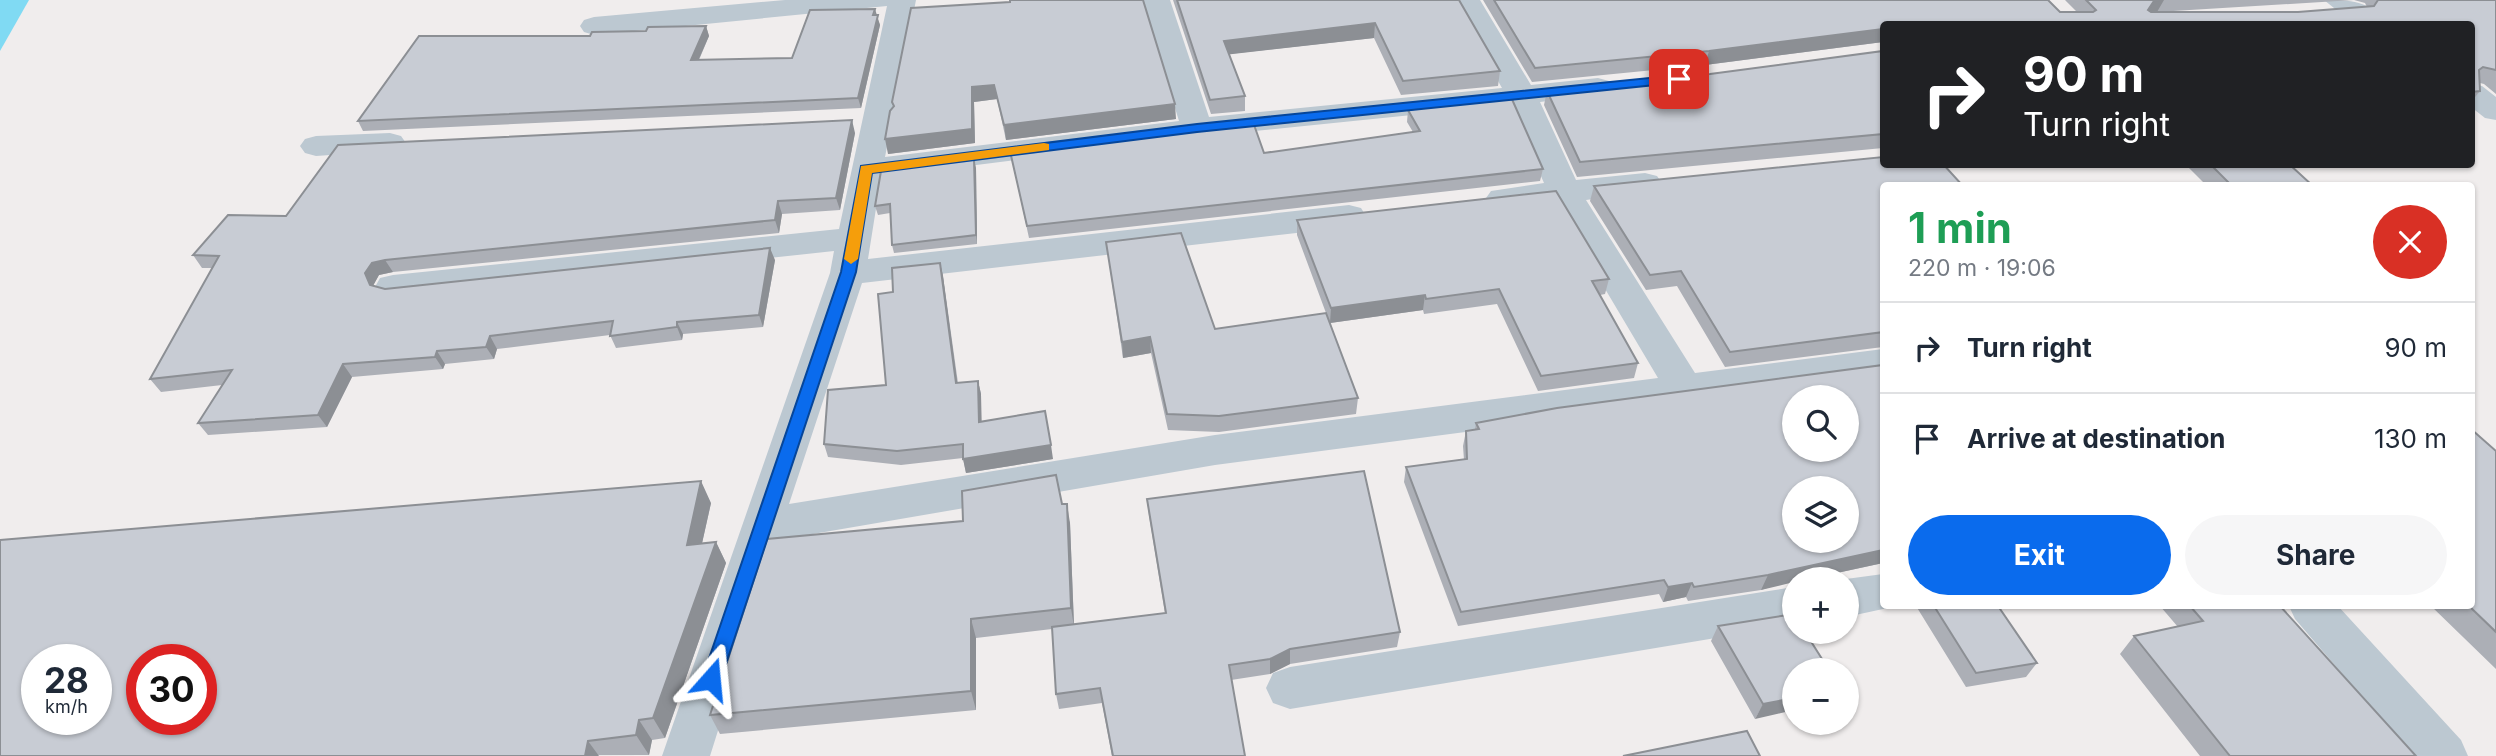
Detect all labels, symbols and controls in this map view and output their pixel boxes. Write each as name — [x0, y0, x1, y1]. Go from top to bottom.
text: 90 m — [2023, 45, 2144, 104]
pin — [1649, 49, 1709, 109]
icon: right — [1908, 49, 1999, 140]
icon: arrive — [1660, 60, 1698, 98]
text: Turn right — [2023, 105, 2170, 144]
text: 1 min — [1908, 202, 2012, 253]
button: close — [2373, 205, 2447, 279]
text: 220 m · 19:06 — [1908, 254, 2056, 282]
icon: right — [1908, 329, 1946, 367]
text: Turn right — [1967, 332, 2092, 363]
text: 90 m — [2384, 332, 2447, 363]
map controls — [1782, 385, 1859, 735]
button: search — [1782, 385, 1859, 462]
icon: arrive — [1908, 420, 1946, 458]
text: Arrive at destination — [1967, 423, 2226, 454]
text: 130 m — [2374, 423, 2447, 454]
button: layers — [1782, 476, 1859, 553]
button: Exit — [1908, 515, 2171, 595]
button: Share — [2185, 515, 2447, 595]
button: + — [1782, 567, 1859, 644]
position arrow — [674, 642, 748, 716]
speed limit sign: 30 — [126, 644, 217, 735]
button: − — [1782, 658, 1859, 735]
text: 28 — [44, 659, 89, 701]
text: km/h — [45, 696, 88, 717]

